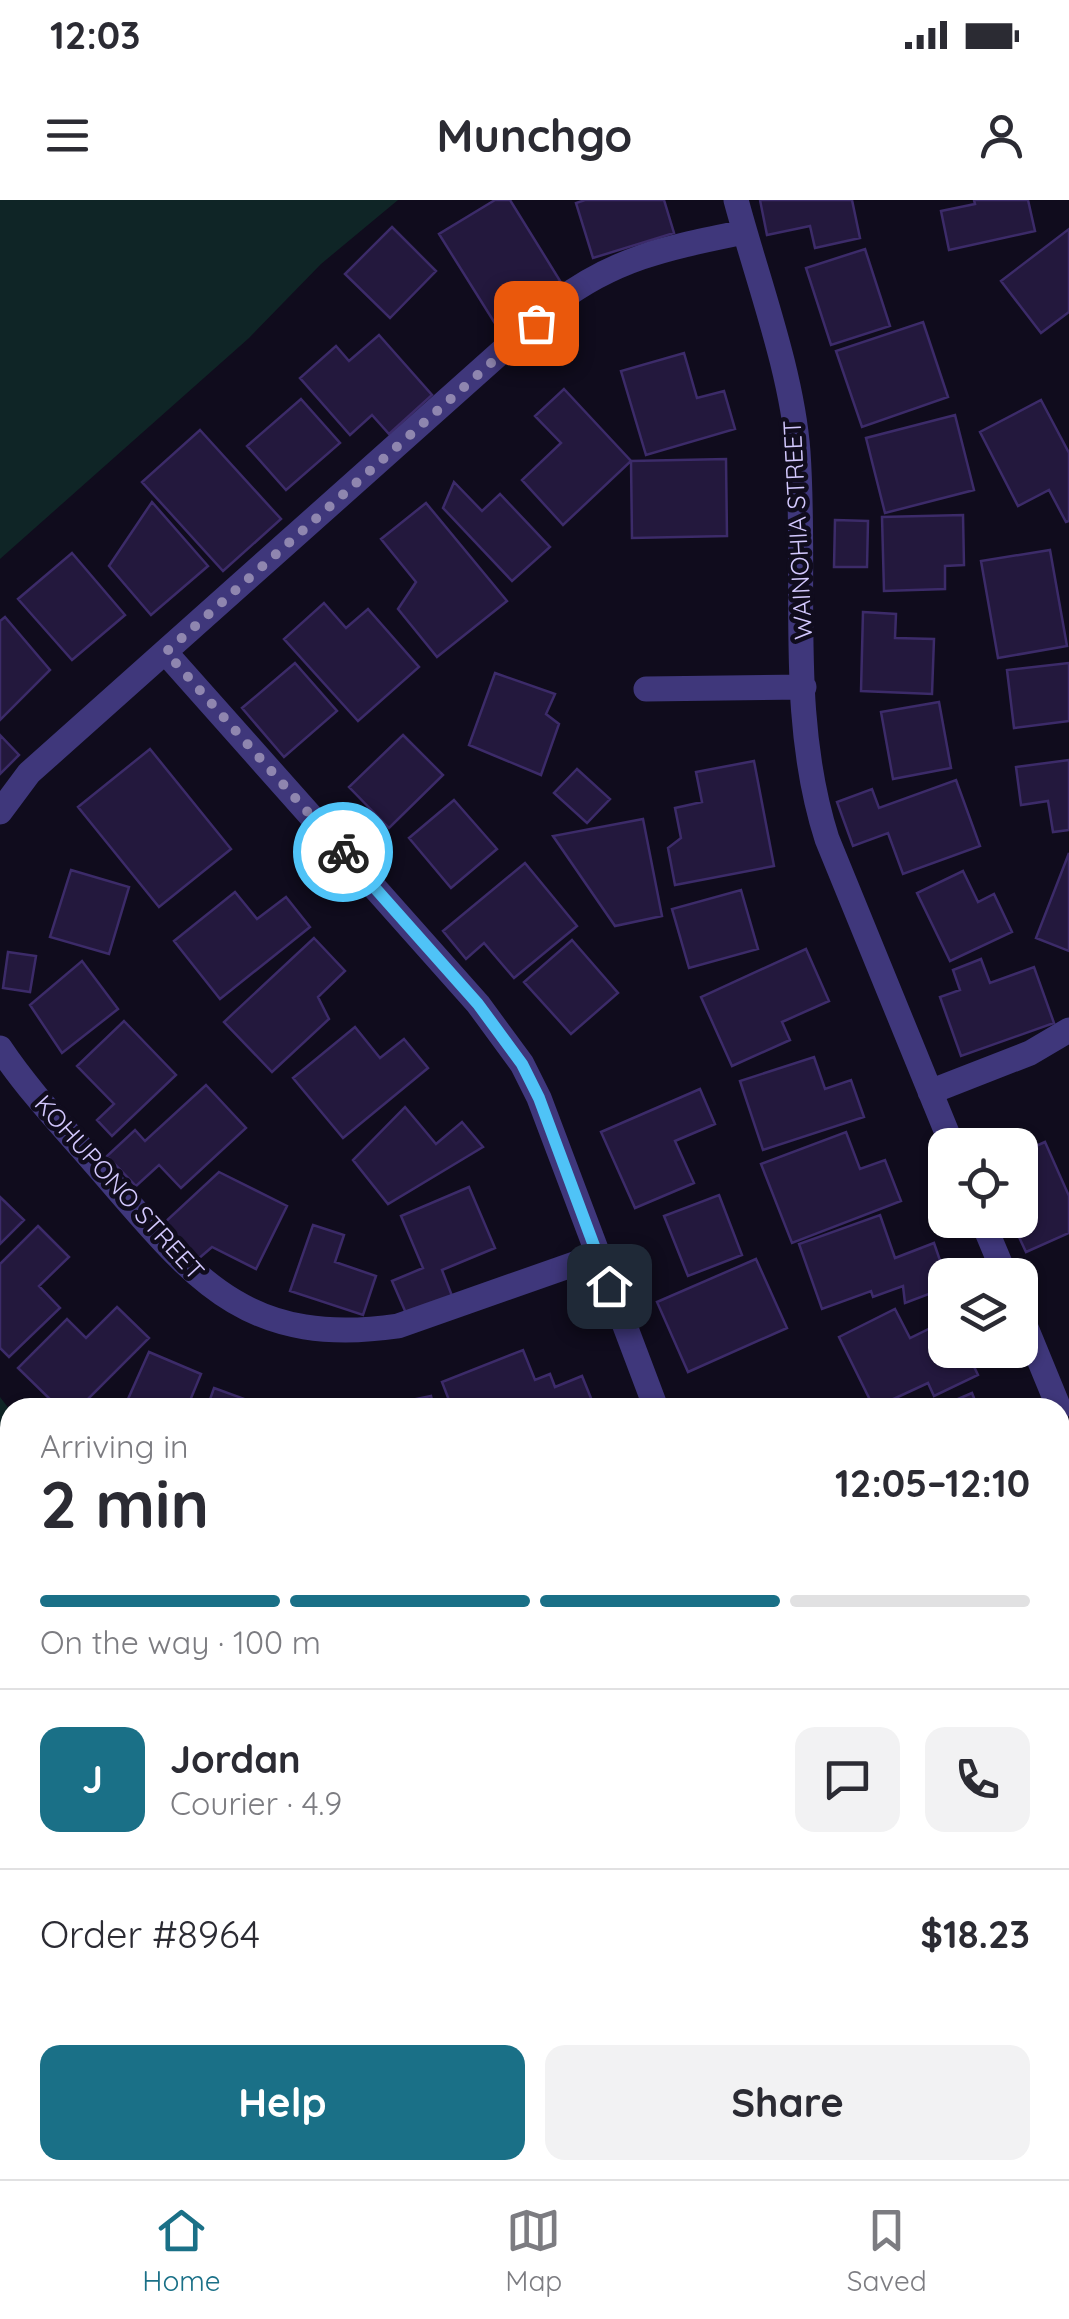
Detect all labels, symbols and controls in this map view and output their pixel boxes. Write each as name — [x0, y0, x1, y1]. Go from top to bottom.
text: 12:03 — [50, 11, 141, 59]
text: Munchgo — [437, 107, 632, 163]
icon: menu — [40, 108, 95, 163]
icon: person — [974, 108, 1029, 163]
pin — [494, 281, 579, 366]
icon: bag — [509, 296, 564, 351]
street label: WAINOHIA STREET — [776, 419, 818, 641]
courier — [293, 802, 393, 902]
icon: bike — [316, 825, 371, 880]
street label: KOHUPONO STREET — [29, 1088, 211, 1286]
map controls — [928, 1128, 1038, 1368]
button: locate — [928, 1128, 1038, 1238]
pin — [567, 1244, 652, 1329]
button: layers — [928, 1258, 1038, 1368]
icon: home — [582, 1259, 637, 1314]
text: Arriving in — [40, 1426, 189, 1466]
text: 12:05–12:10 — [835, 1459, 1030, 1507]
text: 2 min — [40, 1463, 209, 1544]
text: On the way · 100 m — [40, 1622, 321, 1662]
button: chat — [795, 1727, 900, 1832]
button: phone — [925, 1727, 1030, 1832]
text: Jordan — [170, 1735, 301, 1783]
text: J — [82, 1755, 103, 1803]
text: Courier · 4.9 — [170, 1783, 342, 1823]
text: Order #8964 — [40, 1910, 260, 1958]
text: $18.23 — [920, 1910, 1030, 1958]
button: Help — [40, 2045, 525, 2160]
button: Share — [545, 2045, 1030, 2160]
tab: Home — [142, 2203, 221, 2298]
tab: Map — [505, 2203, 562, 2298]
tab: Saved — [847, 2203, 927, 2298]

